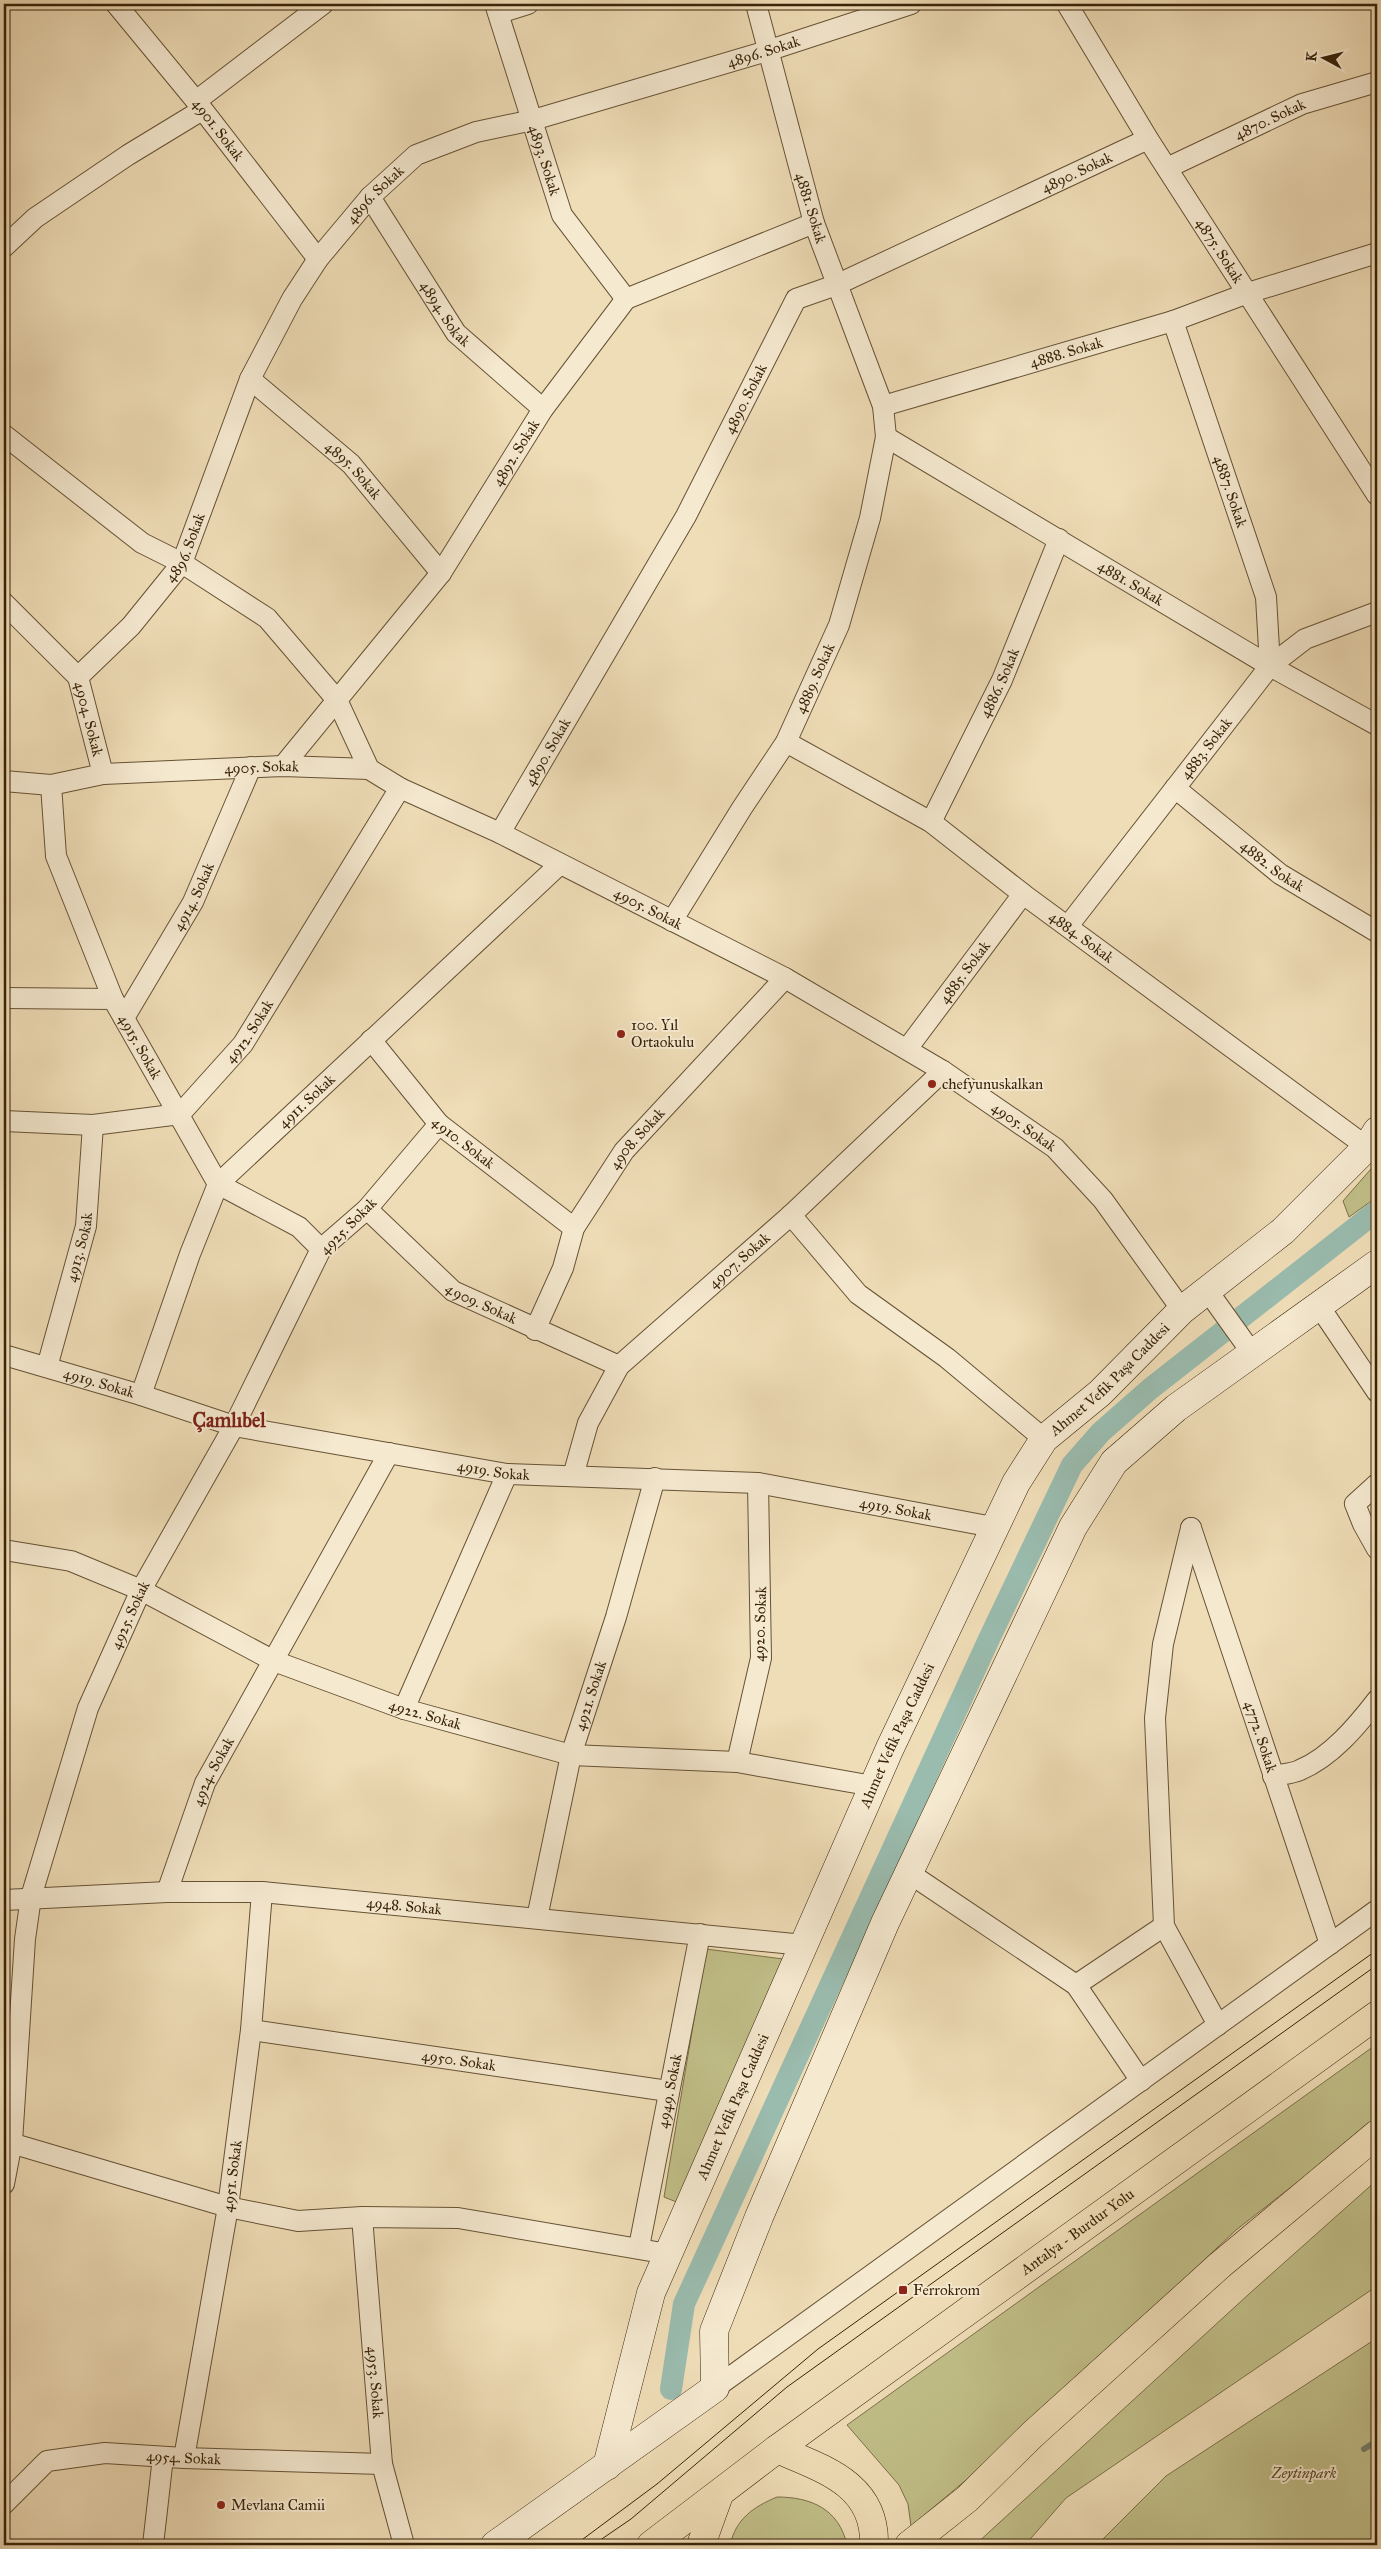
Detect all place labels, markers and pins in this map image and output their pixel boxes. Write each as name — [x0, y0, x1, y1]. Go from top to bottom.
place label: 100. Yıl Ortaokulu — [631, 1016, 694, 1051]
marker: 100. Yıl Ortaokulu — [615, 1028, 627, 1040]
place label: chefyunuskalkan — [942, 1075, 1043, 1093]
marker: chefyunuskalkan — [926, 1078, 938, 1090]
place label: Ferrokrom — [913, 2281, 981, 2299]
marker: Ferrokrom — [897, 2284, 909, 2296]
place label: Mevlana Camii — [231, 2496, 325, 2514]
marker: Mevlana Camii — [215, 2499, 227, 2511]

